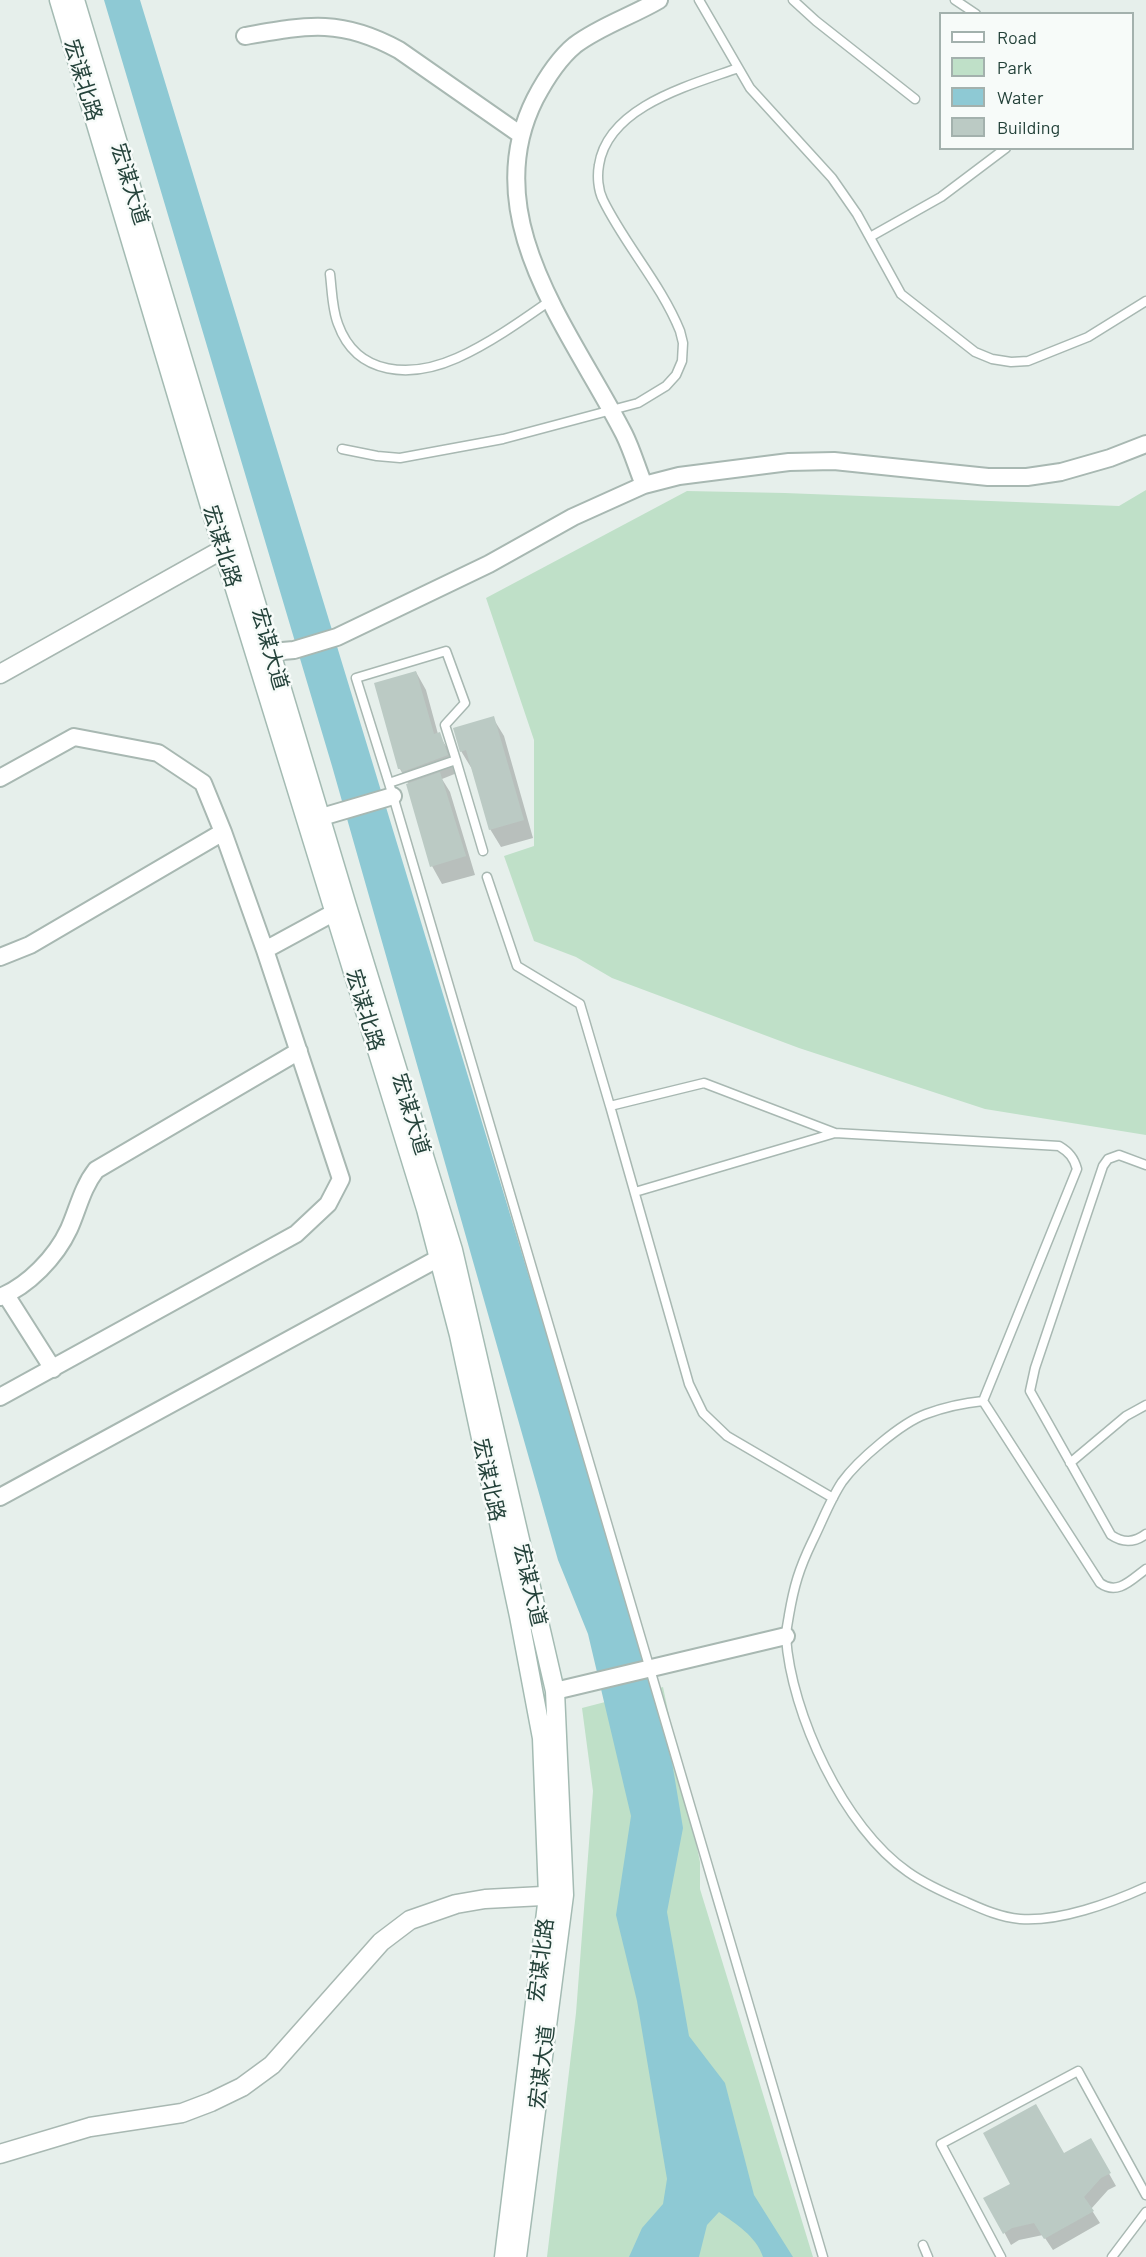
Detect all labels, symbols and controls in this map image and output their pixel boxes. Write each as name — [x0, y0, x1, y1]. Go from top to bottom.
legend — [939, 12, 1134, 150]
text: Road — [997, 26, 1037, 48]
street label: 宏谋北路 — [59, 36, 107, 124]
text: Park — [997, 56, 1032, 78]
text: Water — [997, 86, 1044, 108]
text: Building — [997, 116, 1060, 138]
street label: 宏谋大道 — [106, 140, 154, 228]
street label: 宏谋北路 — [198, 502, 246, 590]
street label: 宏谋大道 — [246, 605, 294, 693]
street label: 宏谋北路 — [341, 966, 389, 1054]
street label: 宏谋大道 — [387, 1070, 435, 1158]
street label: 宏谋北路 — [468, 1436, 510, 1524]
street label: 宏谋大道 — [508, 1541, 552, 1629]
street label: 宏谋北路 — [523, 1917, 559, 2003]
street label: 宏谋大道 — [524, 2024, 560, 2110]

